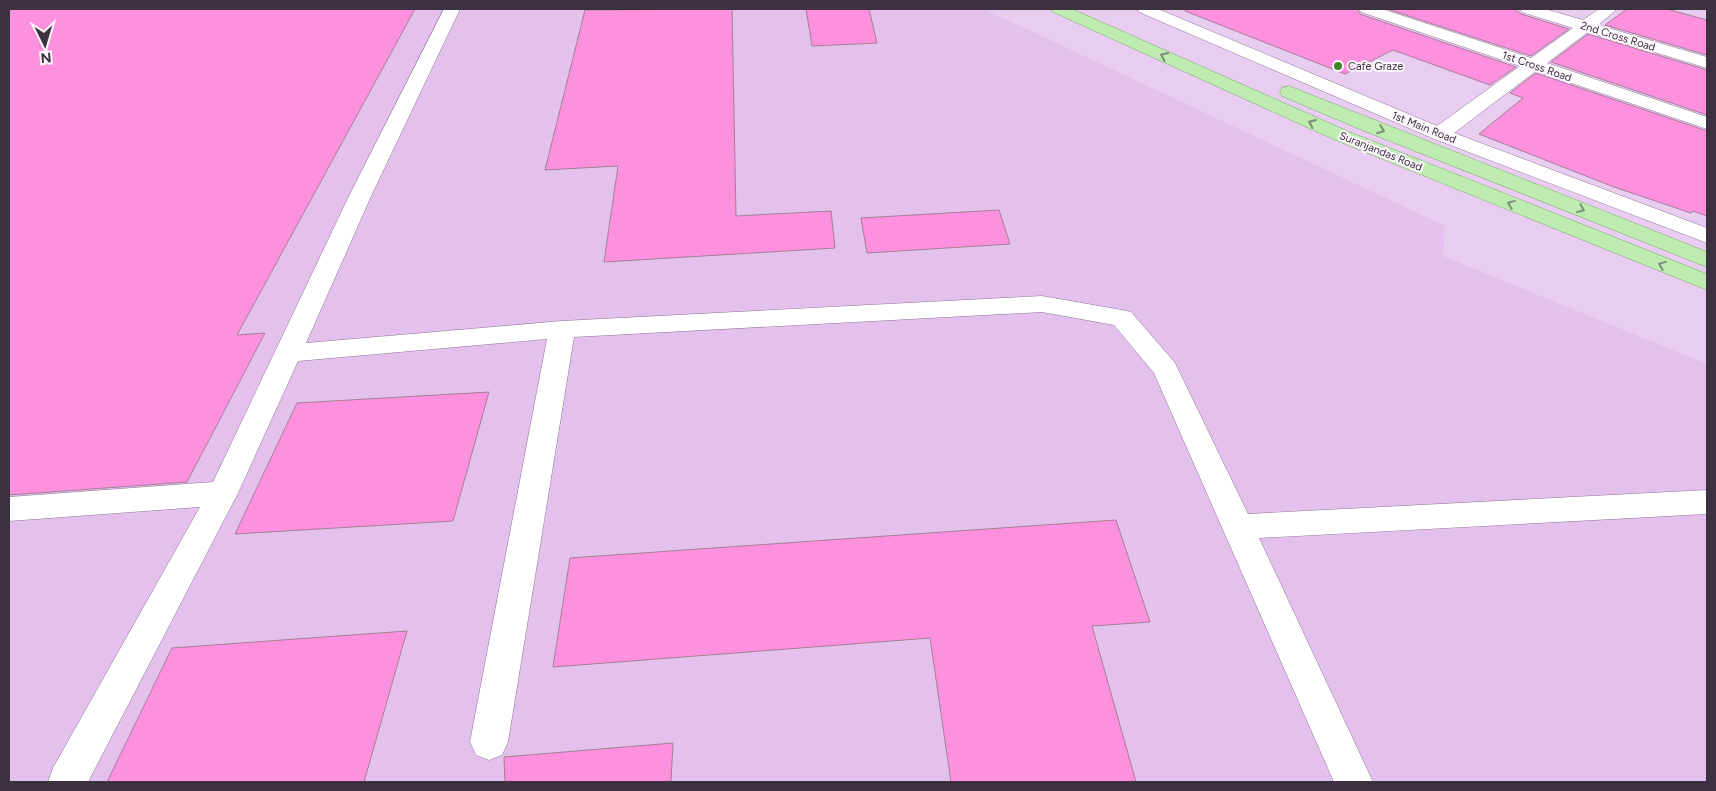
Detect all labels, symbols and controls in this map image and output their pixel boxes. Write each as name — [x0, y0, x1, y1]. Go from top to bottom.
street label: 2nd Cross Road — [1579, 19, 1657, 54]
north arrow — [20, 20, 70, 70]
street label: 1st Cross Road — [1500, 48, 1573, 84]
text: N — [40, 49, 52, 66]
one-way arrow — [1160, 52, 1169, 63]
marker: Cafe Graze — [1332, 60, 1344, 72]
place label: Cafe Graze — [1348, 60, 1403, 73]
street label: 1st Main Road — [1390, 109, 1458, 146]
one-way arrow — [1308, 118, 1317, 129]
one-way arrow — [1376, 124, 1385, 135]
street label: Suranjandas Road — [1337, 129, 1424, 174]
one-way arrow — [1507, 200, 1516, 210]
one-way arrow — [1576, 203, 1585, 213]
one-way arrow — [1658, 261, 1667, 271]

